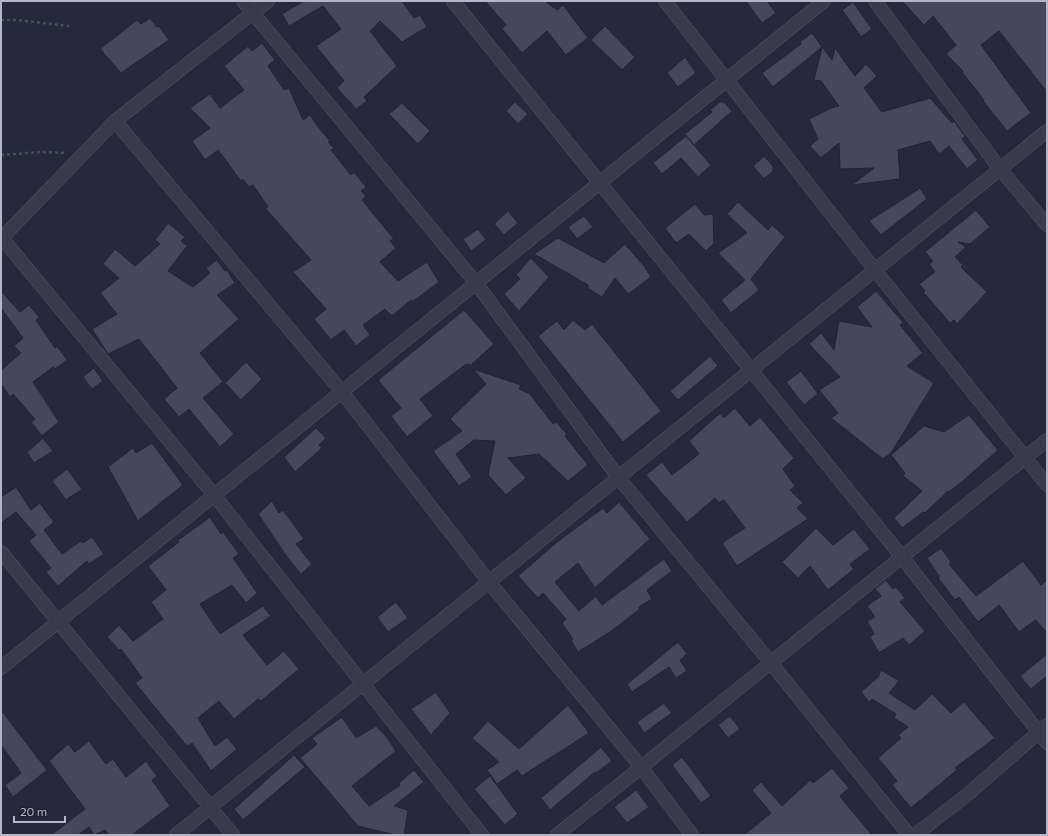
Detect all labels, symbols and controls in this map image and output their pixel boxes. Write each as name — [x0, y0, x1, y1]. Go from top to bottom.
scale bar — [14, 798, 65, 824]
text: 20 m — [20, 804, 47, 818]

